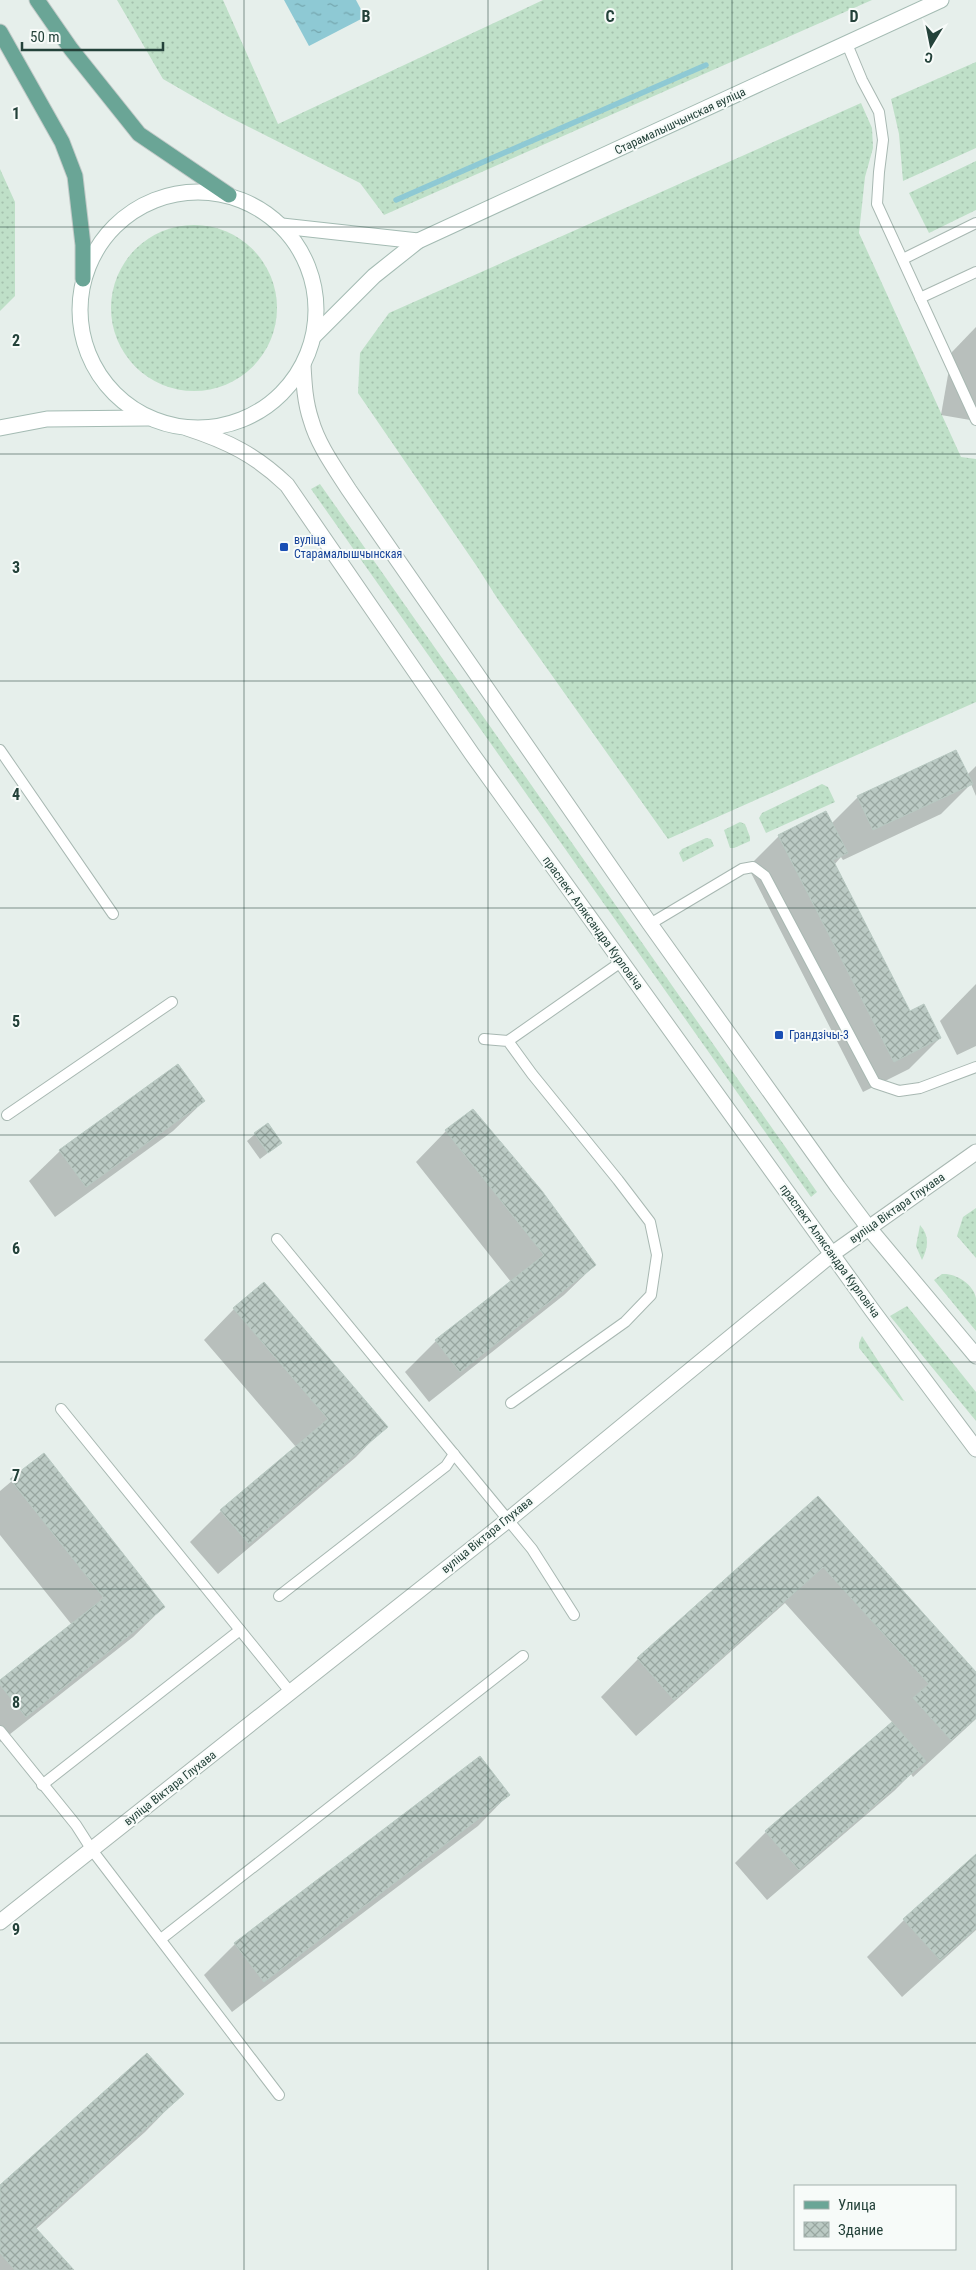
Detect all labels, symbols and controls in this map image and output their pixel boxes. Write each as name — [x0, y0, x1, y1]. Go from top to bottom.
text: B — [362, 7, 371, 26]
text: C — [605, 7, 615, 26]
text: D — [849, 7, 859, 26]
scale bar — [22, 20, 164, 52]
north arrow — [906, 20, 956, 70]
text: 50 m — [30, 28, 60, 46]
text: С — [923, 49, 934, 66]
street label: Старамалышчынская вуліца — [612, 84, 748, 158]
text: 1 — [12, 104, 20, 123]
text: 2 — [12, 331, 20, 350]
place label: вуліца Старамалышчынская — [294, 533, 402, 561]
marker: вуліца Старамалышчынская — [278, 541, 290, 553]
text: 3 — [12, 558, 20, 577]
text: 4 — [12, 785, 20, 804]
street label: праспект Аляксандра Курловіча — [540, 854, 646, 993]
text: 5 — [12, 1012, 20, 1031]
place label: Грандзічы-3 — [789, 1028, 849, 1042]
marker: Грандзічы-3 — [773, 1029, 785, 1041]
street label: вуліца Віктара Глухава — [847, 1170, 948, 1246]
street label: праспект Аляксандра Курловіча — [777, 1182, 883, 1321]
text: 6 — [12, 1239, 20, 1258]
text: 7 — [12, 1466, 20, 1485]
street label: вуліца Віктара Глухава — [439, 1494, 536, 1576]
text: 8 — [12, 1693, 20, 1712]
street label: вуліца Віктара Глухава — [121, 1748, 219, 1828]
text: 9 — [12, 1920, 20, 1939]
legend — [794, 2185, 956, 2250]
text: Улица — [838, 2196, 876, 2214]
text: Здание — [838, 2221, 883, 2239]

